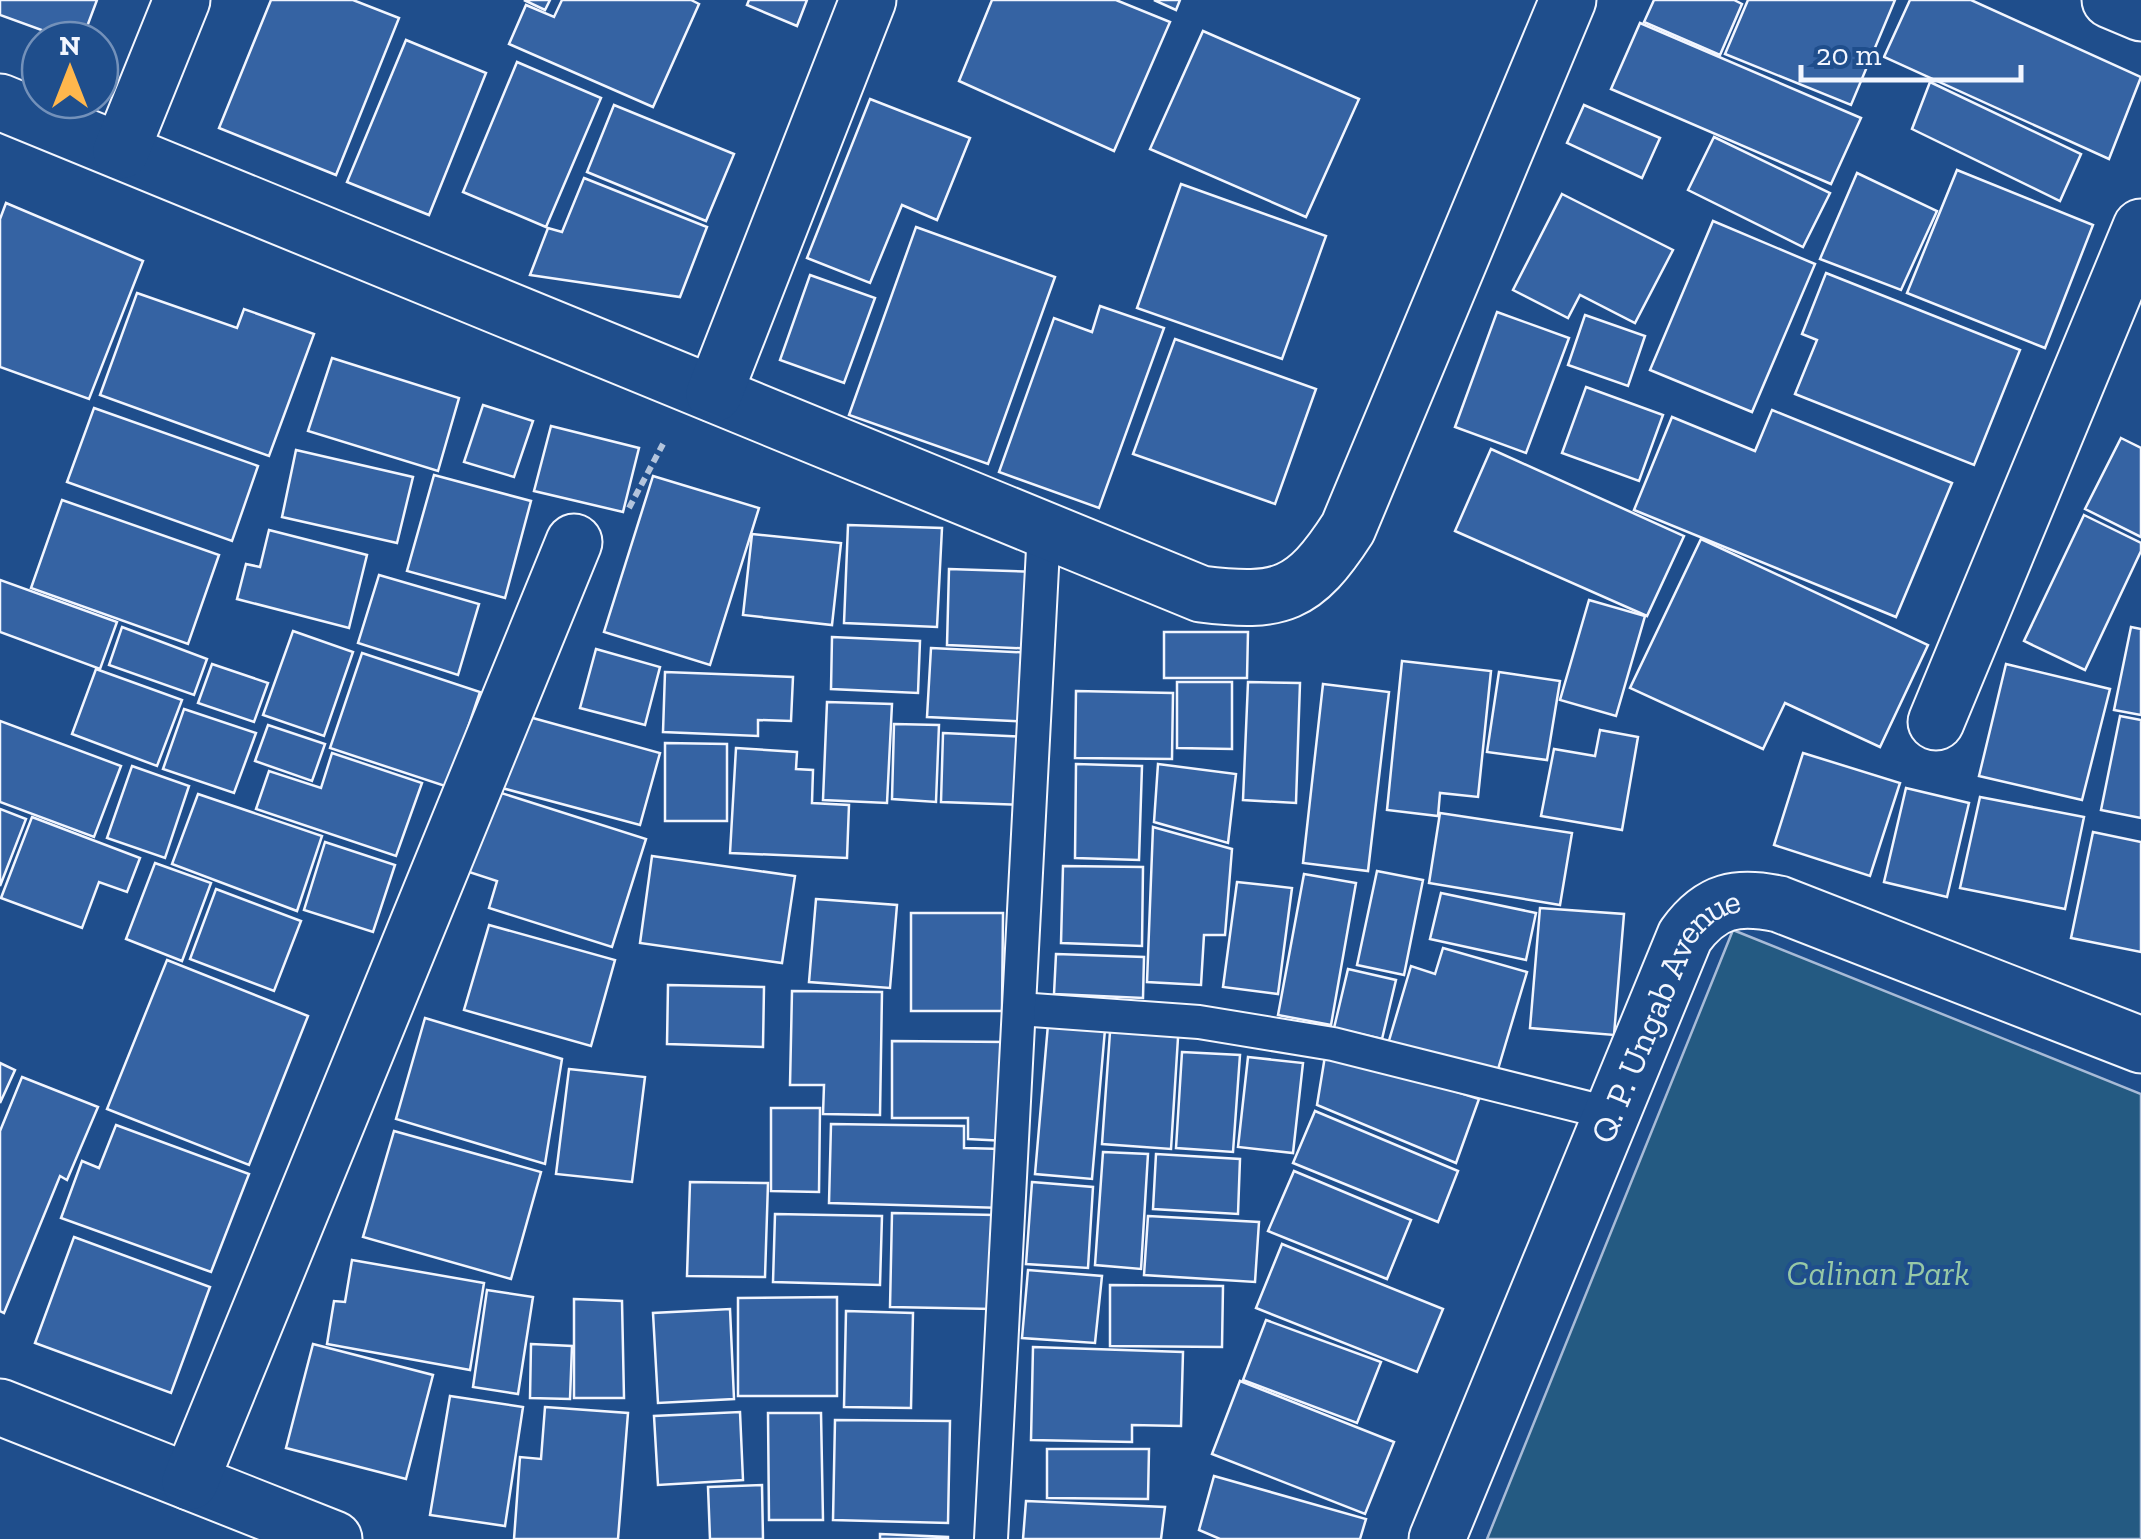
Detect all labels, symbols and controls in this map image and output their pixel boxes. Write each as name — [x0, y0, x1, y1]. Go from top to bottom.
north arrow — [20, 20, 120, 120]
scale bar — [1801, 20, 2021, 82]
text: N — [59, 29, 81, 62]
text: 20 m — [1816, 37, 1882, 73]
street label: Q. P. Ungab Avenue — [1581, 879, 1744, 1149]
park label: Calinan Park — [1786, 1252, 1970, 1294]

